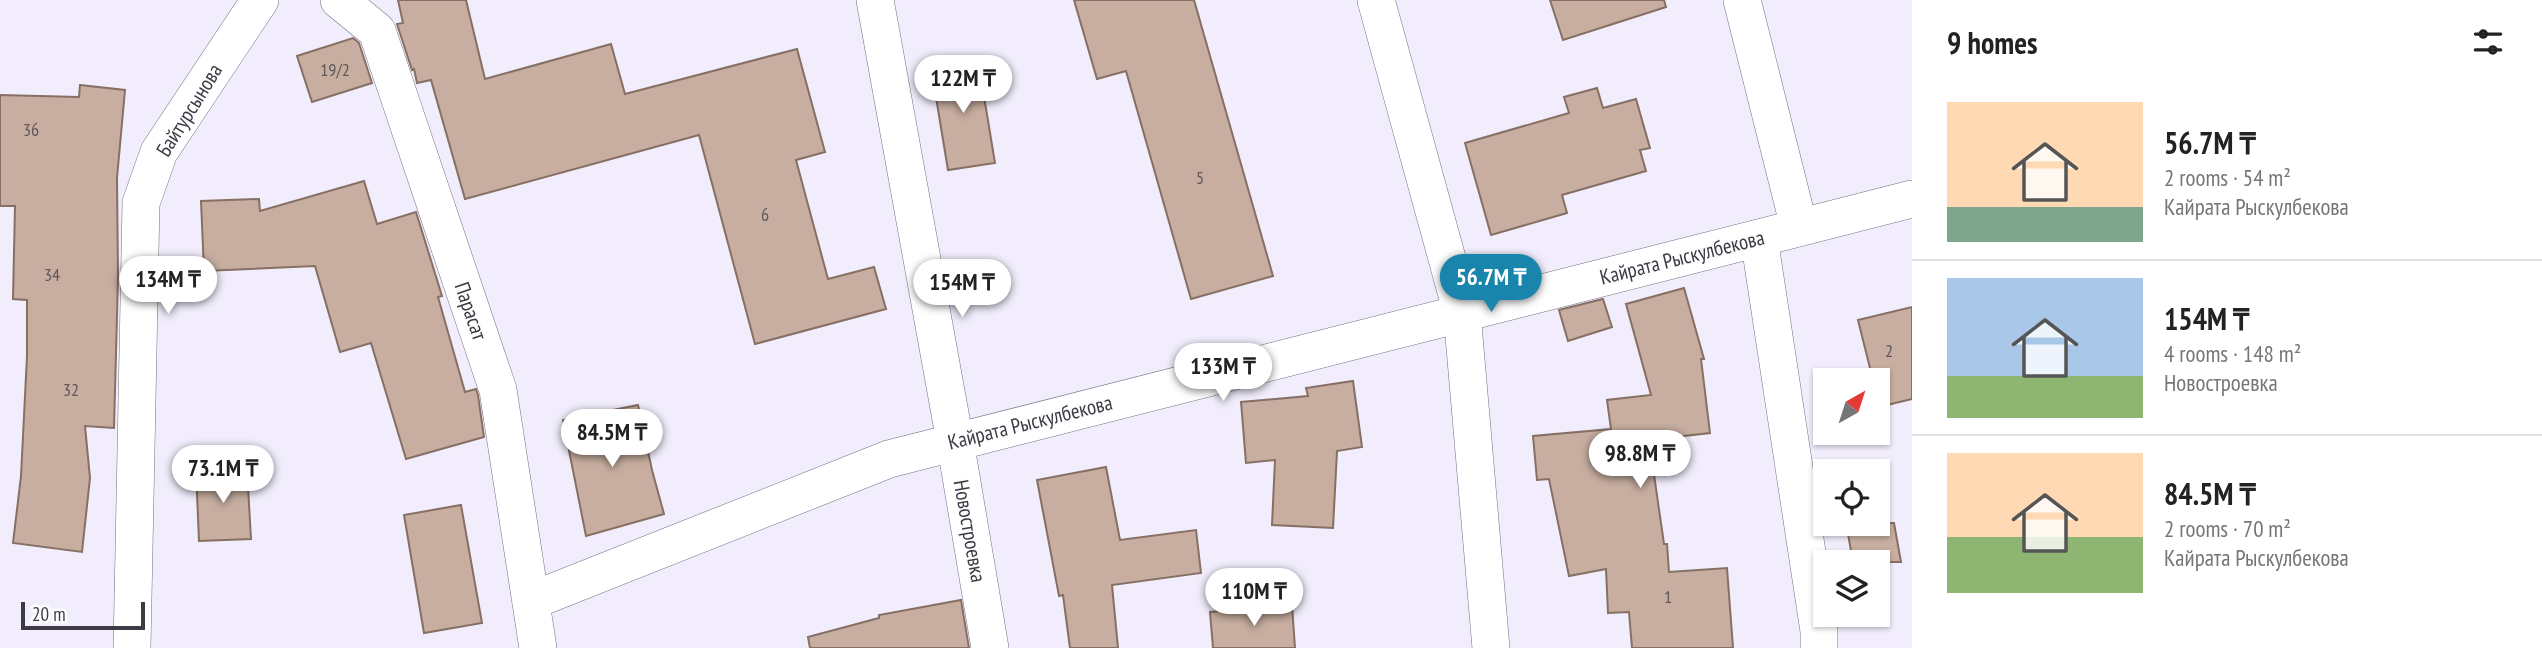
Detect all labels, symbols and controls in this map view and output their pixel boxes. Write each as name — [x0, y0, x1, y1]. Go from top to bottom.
text: 9 homes — [1947, 23, 2038, 62]
icon: filters — [2469, 23, 2507, 61]
pin: 122M ₸ — [906, 55, 1020, 115]
house number: 19/2 — [320, 58, 350, 81]
street label: Байтурсынова — [150, 59, 228, 161]
text: 122M ₸ — [930, 63, 996, 92]
house number: 36 — [23, 118, 39, 141]
text: 56.7M ₸ — [2164, 123, 2256, 162]
icon: home — [2003, 130, 2087, 214]
text: 2 rooms · 54 m² — [2164, 163, 2291, 192]
house number: 5 — [1196, 166, 1204, 189]
text: Кайрата Рыскулбекова — [2164, 192, 2349, 221]
house number: 6 — [761, 203, 769, 226]
street label: Кайрата Рыскулбекова — [1597, 223, 1767, 291]
pin: 56.7M ₸ — [1426, 254, 1556, 314]
pin: 134M ₸ — [111, 256, 225, 316]
pin: 154M ₸ — [905, 260, 1019, 319]
text: 56.7M ₸ — [1456, 262, 1526, 291]
house number: 34 — [44, 263, 60, 286]
text: 134M ₸ — [135, 264, 201, 293]
text: 154M ₸ — [929, 267, 995, 296]
street label: Парасат — [449, 278, 494, 344]
text: 154M ₸ — [2164, 299, 2249, 338]
icon: home — [2003, 306, 2087, 390]
house number: 2 — [1885, 339, 1893, 362]
text: 4 rooms · 148 m² — [2164, 339, 2301, 368]
pin: 133M ₸ — [1166, 344, 1280, 403]
text: 133M ₸ — [1190, 351, 1256, 380]
north arrow — [1813, 368, 1890, 444]
map controls — [1813, 368, 1890, 627]
text: Новостроевка — [2164, 368, 2278, 397]
house number: 32 — [63, 378, 79, 401]
street label: Кайрата Рыскулбекова — [945, 388, 1115, 456]
pin: 84.5M ₸ — [547, 410, 677, 469]
text: 84.5M ₸ — [577, 417, 647, 446]
pin: 98.8M ₸ — [1575, 430, 1705, 490]
text: 98.8M ₸ — [1605, 438, 1675, 467]
pin: 73.1M ₸ — [158, 446, 288, 505]
text: 73.1M ₸ — [188, 453, 258, 482]
button: locate — [1813, 459, 1890, 536]
text: 84.5M ₸ — [2164, 474, 2256, 513]
street label: Новостроевка — [948, 478, 992, 584]
icon: home — [2003, 481, 2087, 565]
text: 2 rooms · 70 m² — [2164, 514, 2291, 543]
text: Кайрата Рыскулбекова — [2164, 543, 2349, 572]
button: layers — [1813, 550, 1890, 627]
pin: 110M ₸ — [1197, 568, 1311, 628]
text: 110M ₸ — [1221, 576, 1287, 605]
house number: 1 — [1664, 585, 1672, 608]
scale bar — [21, 599, 145, 631]
text: 20 m — [32, 602, 66, 626]

